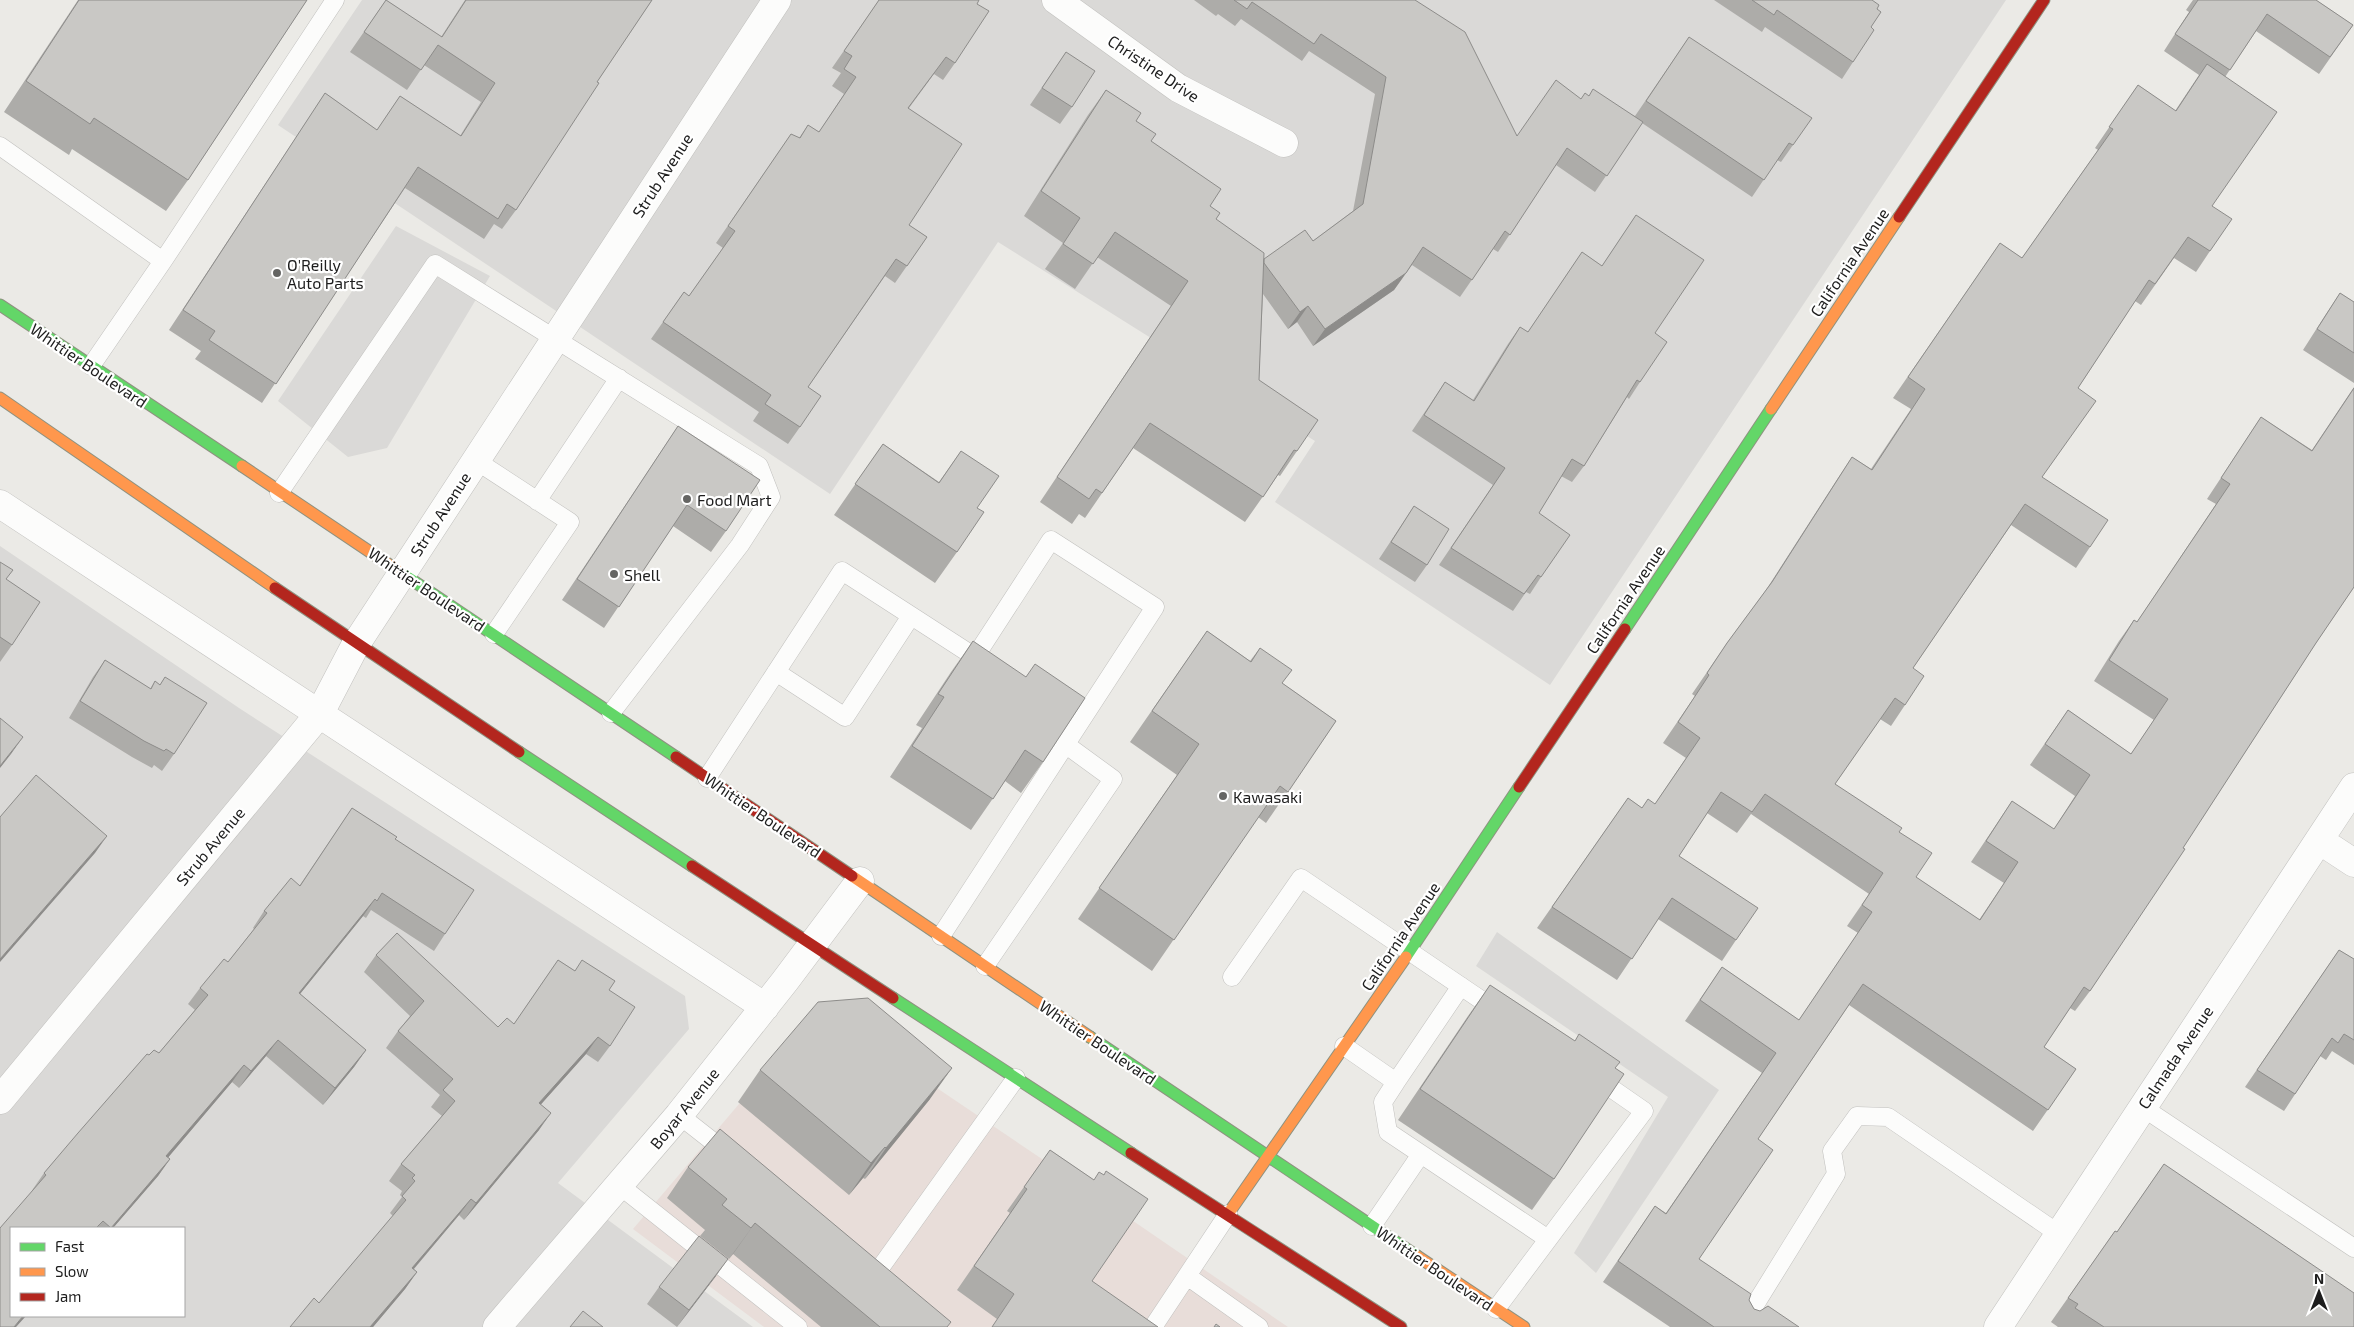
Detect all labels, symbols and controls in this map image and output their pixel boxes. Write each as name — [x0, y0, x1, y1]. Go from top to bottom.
street label: Christine Drive — [1105, 30, 1203, 106]
street label: Strub Avenue — [628, 129, 696, 221]
street label: California Avenue — [1806, 204, 1892, 320]
place label: O'Reilly Auto Parts — [287, 255, 364, 292]
marker: O'Reilly Auto Parts — [271, 267, 283, 279]
street label: Whittier Boulevard — [27, 319, 151, 411]
street label: Strub Avenue — [406, 468, 474, 560]
place label: Food Mart — [697, 490, 772, 509]
marker: Food Mart — [681, 493, 693, 505]
street label: California Avenue — [1582, 541, 1668, 657]
street label: Whittier Boulevard — [365, 543, 489, 635]
place label: Shell — [624, 565, 661, 584]
marker: Shell — [608, 568, 620, 580]
street label: Whittier Boulevard — [701, 769, 825, 861]
place label: Kawasaki — [1233, 787, 1302, 806]
marker: Kawasaki — [1217, 790, 1229, 802]
street label: Strub Avenue — [172, 803, 248, 889]
street label: California Avenue — [1357, 878, 1443, 994]
street label: Whittier Boulevard — [1036, 996, 1160, 1088]
street label: Calmada Avenue — [2134, 1002, 2216, 1112]
street label: Boyar Avenue — [645, 1064, 723, 1152]
street label: Whittier Boulevard — [1373, 1222, 1497, 1314]
legend — [10, 1227, 185, 1317]
text: Fast — [55, 1237, 85, 1255]
text: Slow — [55, 1262, 89, 1280]
north arrow — [2294, 1267, 2344, 1317]
text: N — [2314, 1270, 2324, 1287]
text: Jam — [55, 1287, 81, 1305]

